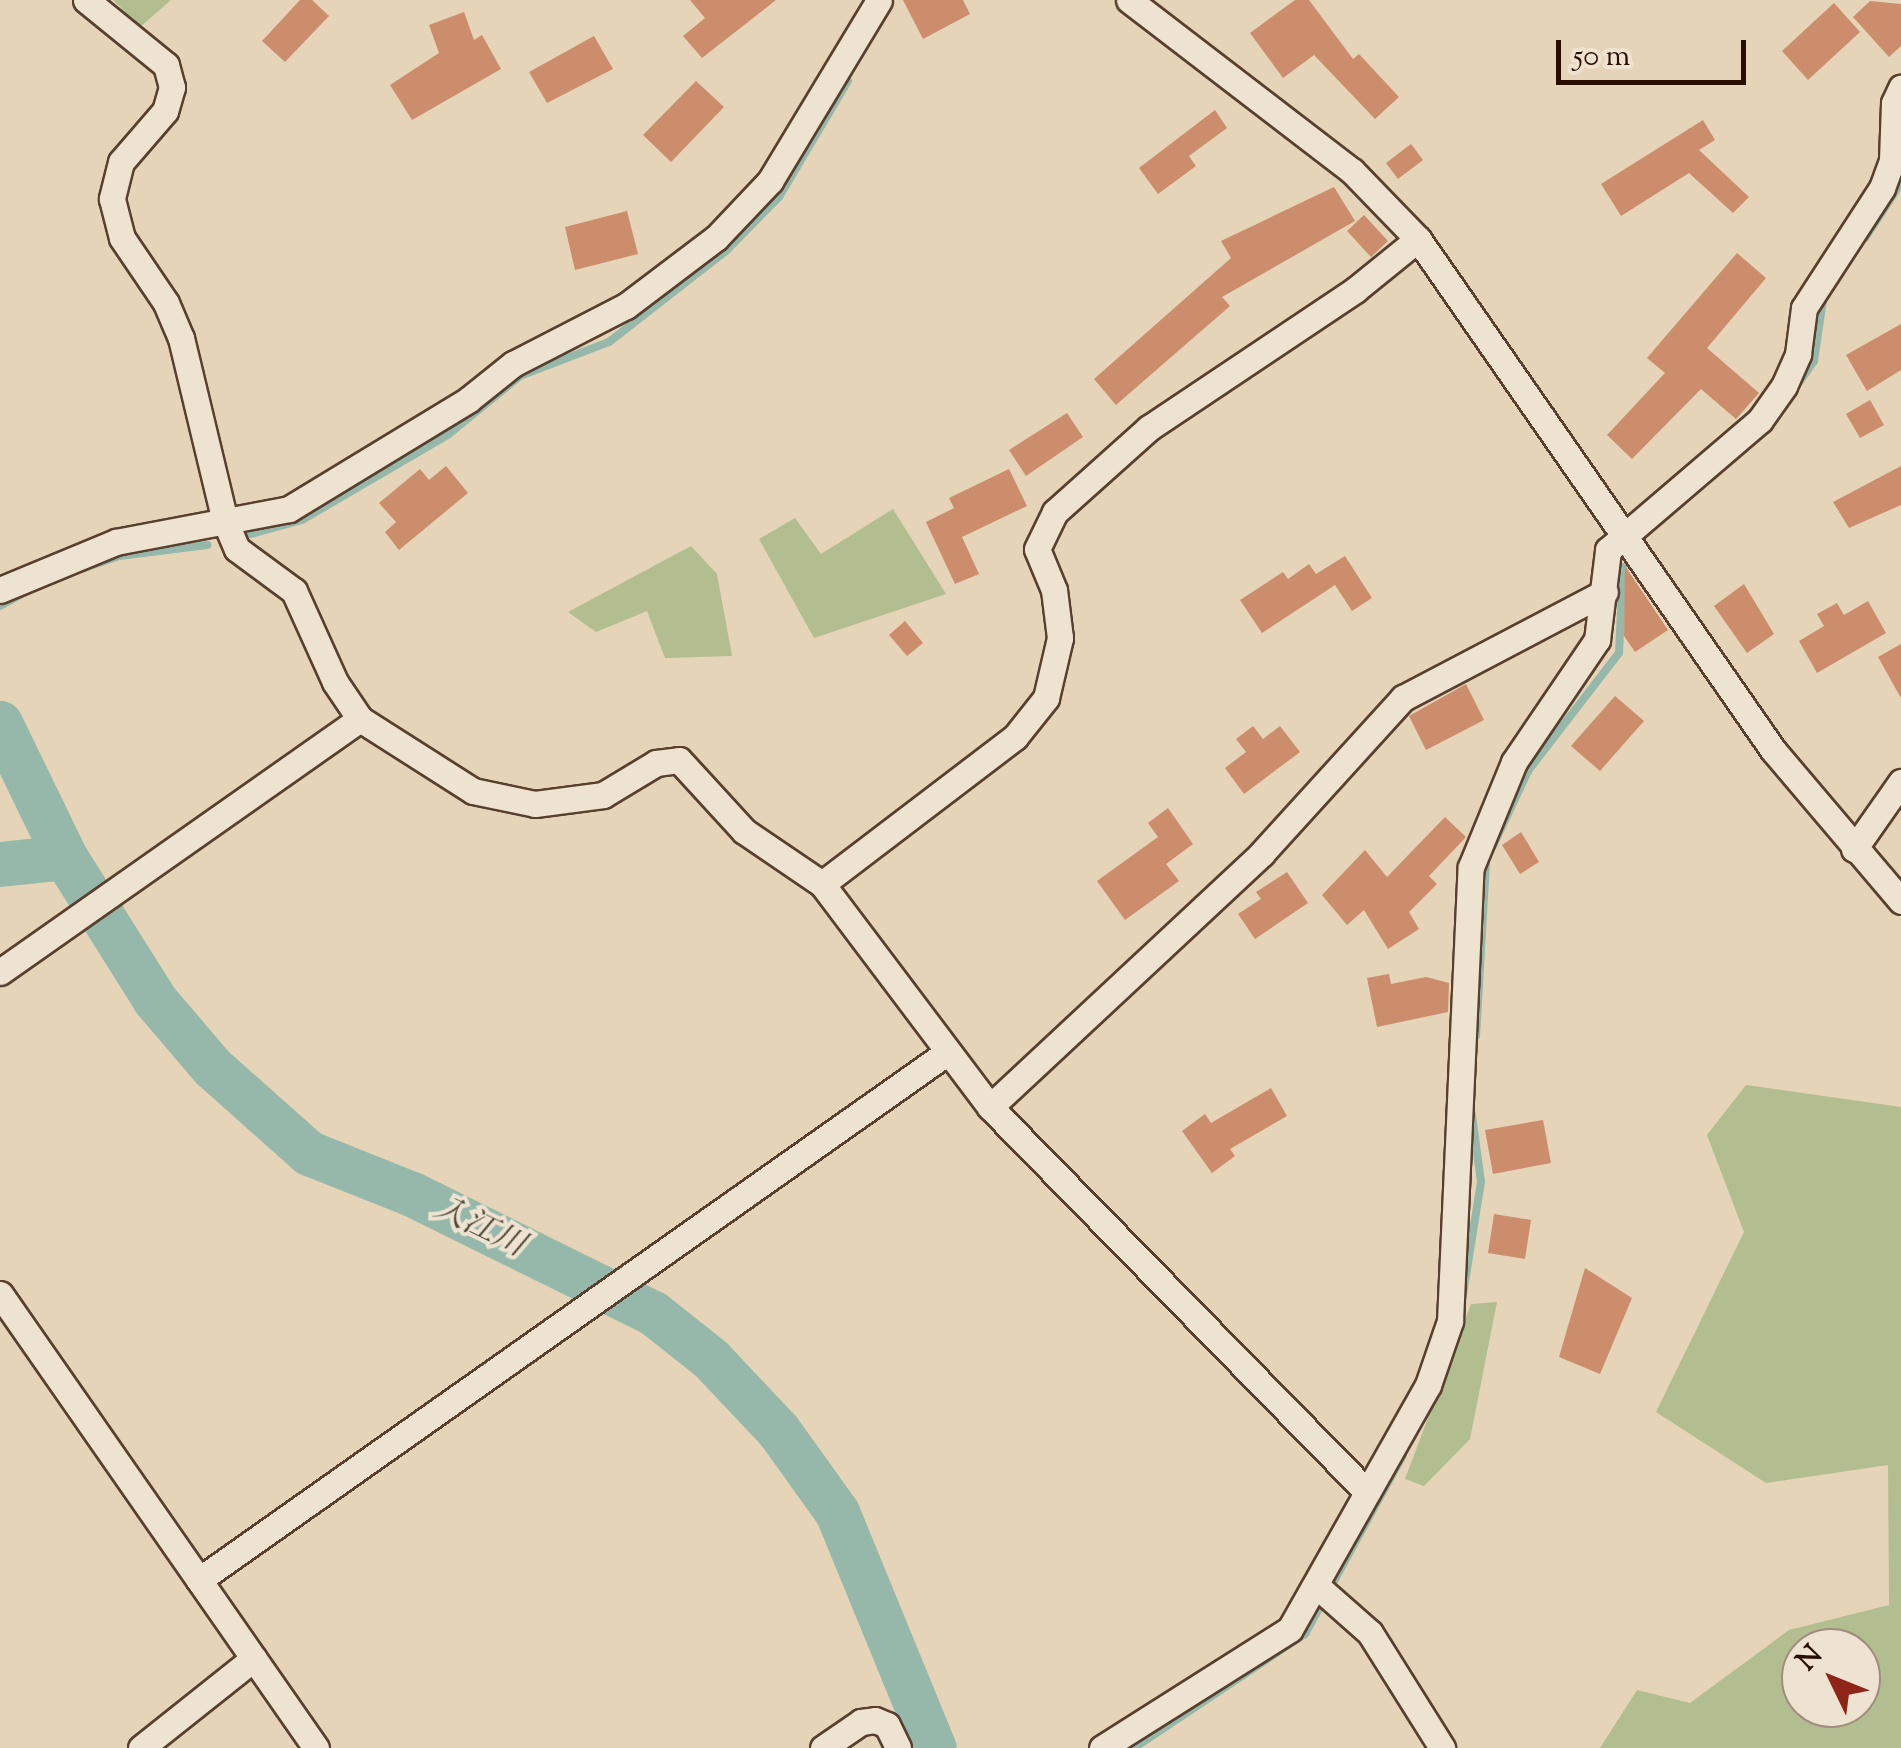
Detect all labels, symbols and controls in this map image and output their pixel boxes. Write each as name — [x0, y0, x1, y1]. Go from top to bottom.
scale bar — [1561, 20, 1751, 82]
text: 50 m — [1573, 36, 1630, 79]
water label: 入江川 — [427, 1190, 531, 1266]
north arrow — [1781, 1628, 1881, 1728]
text: N — [1788, 1637, 1833, 1681]

